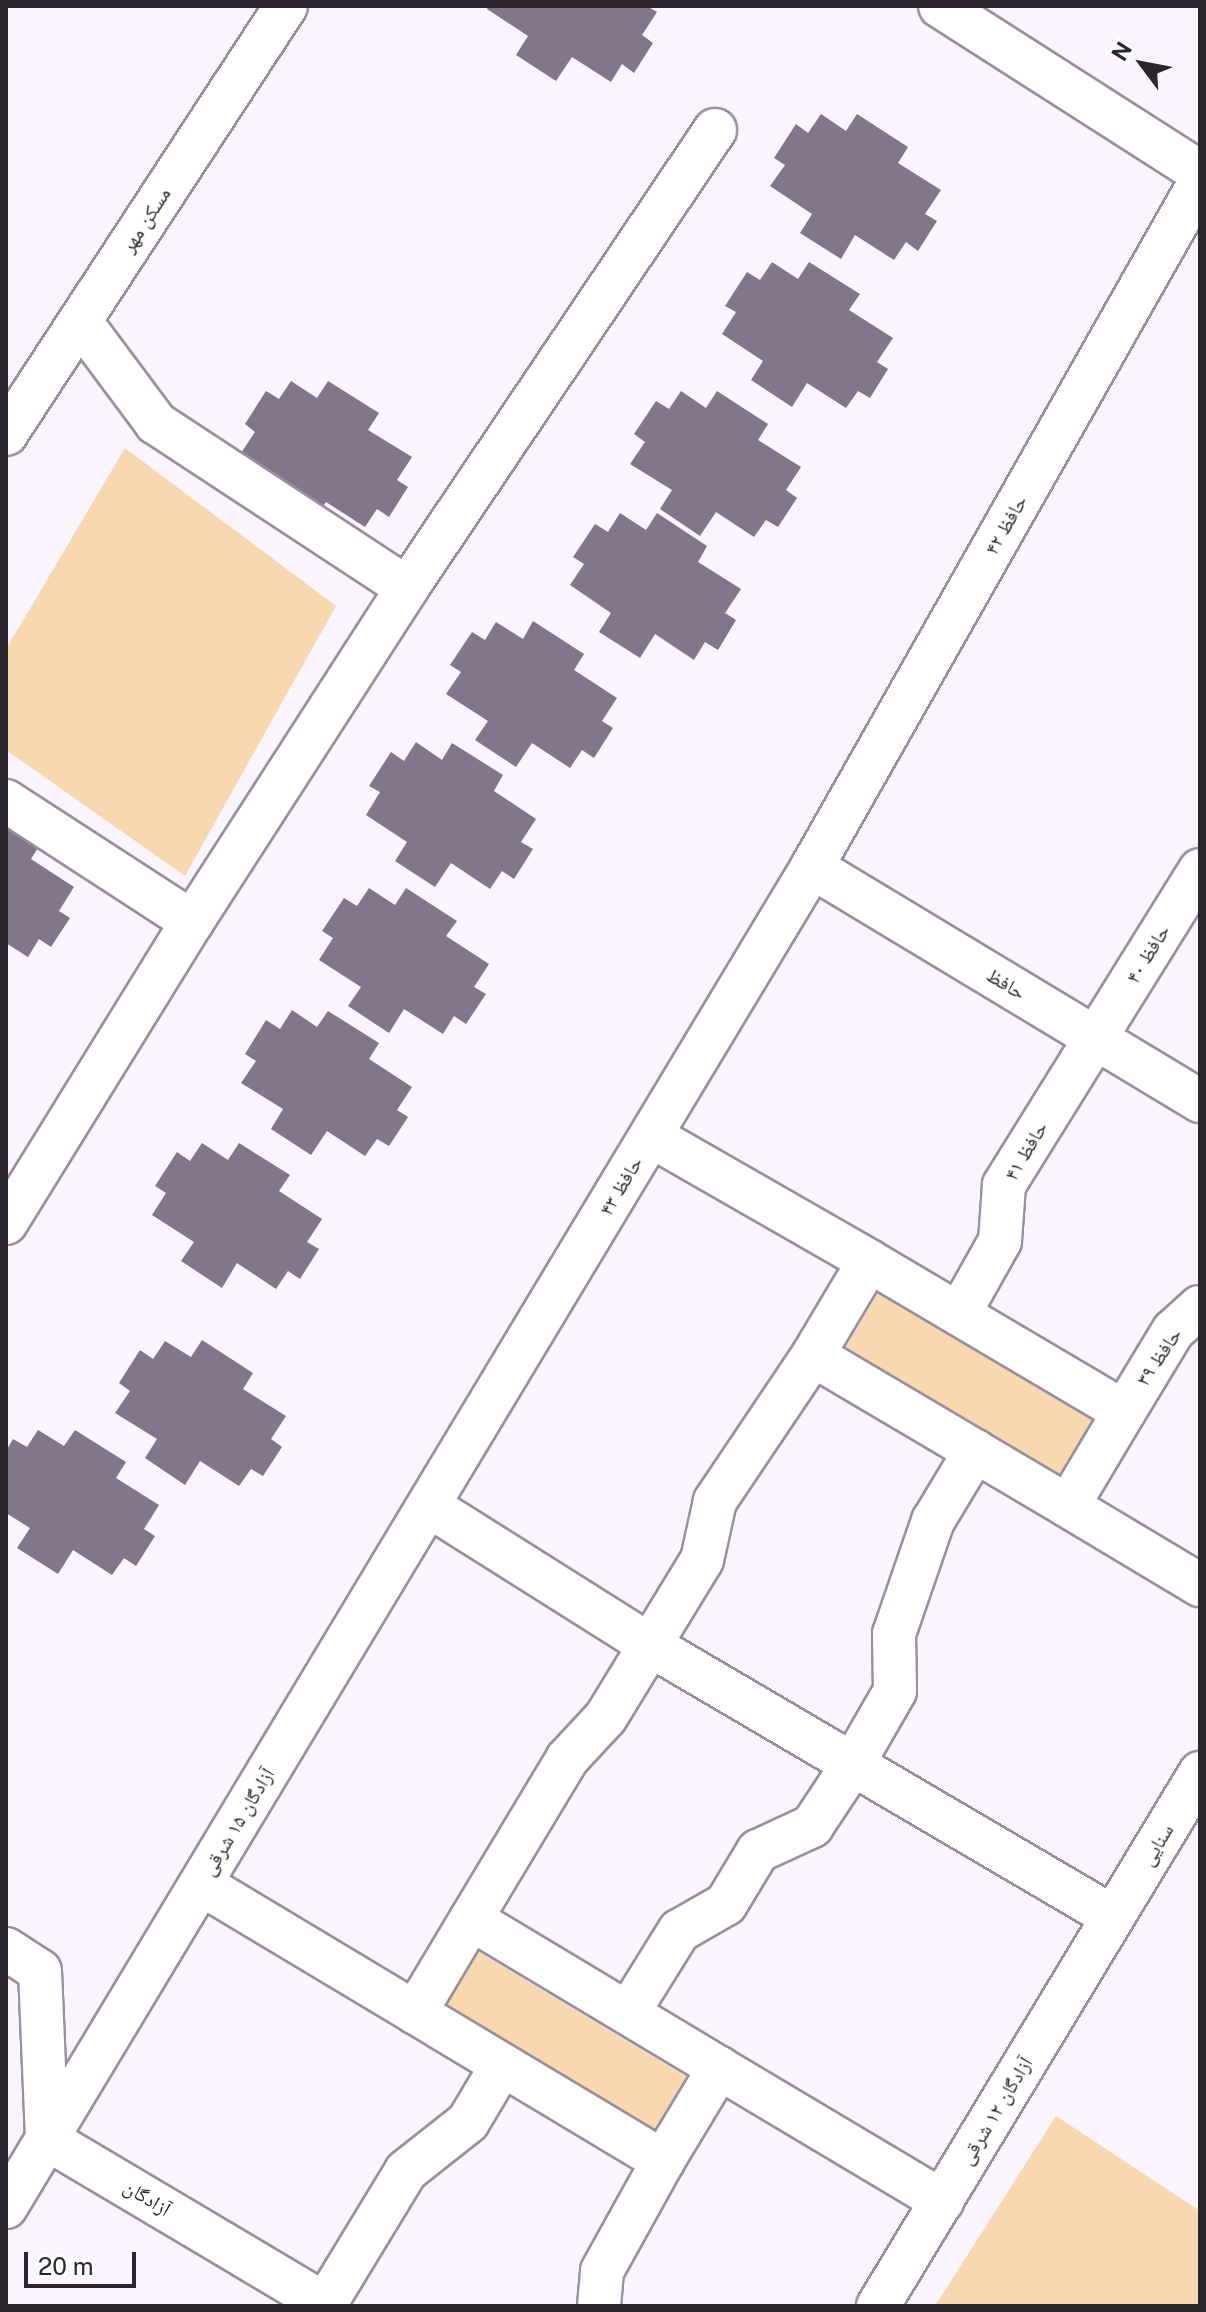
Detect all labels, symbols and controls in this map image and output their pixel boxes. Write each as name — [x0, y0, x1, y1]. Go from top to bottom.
north arrow — [1102, 24, 1182, 104]
text: N — [1106, 37, 1137, 65]
street label: مسکن مهر — [116, 183, 176, 257]
street label: حافظ ۴۲ — [979, 491, 1033, 559]
street label: حافظ ۴۰ — [1121, 920, 1175, 988]
street label: حافظ — [982, 963, 1030, 1005]
street label: حافظ ۴۱ — [999, 1117, 1053, 1185]
street label: حافظ ۴۳ — [594, 1152, 648, 1220]
street label: حافظ ۳۹ — [1131, 1324, 1187, 1390]
street label: آزادگان ۱۵ شرقی — [196, 1764, 280, 1880]
street label: سنایی — [1135, 1820, 1179, 1870]
street label: آزادگان ۱۲ شرقی — [954, 2053, 1038, 2169]
street label: آزادگان — [119, 2175, 175, 2221]
scale bar — [28, 2236, 140, 2286]
text: 20 m — [38, 2252, 94, 2280]

